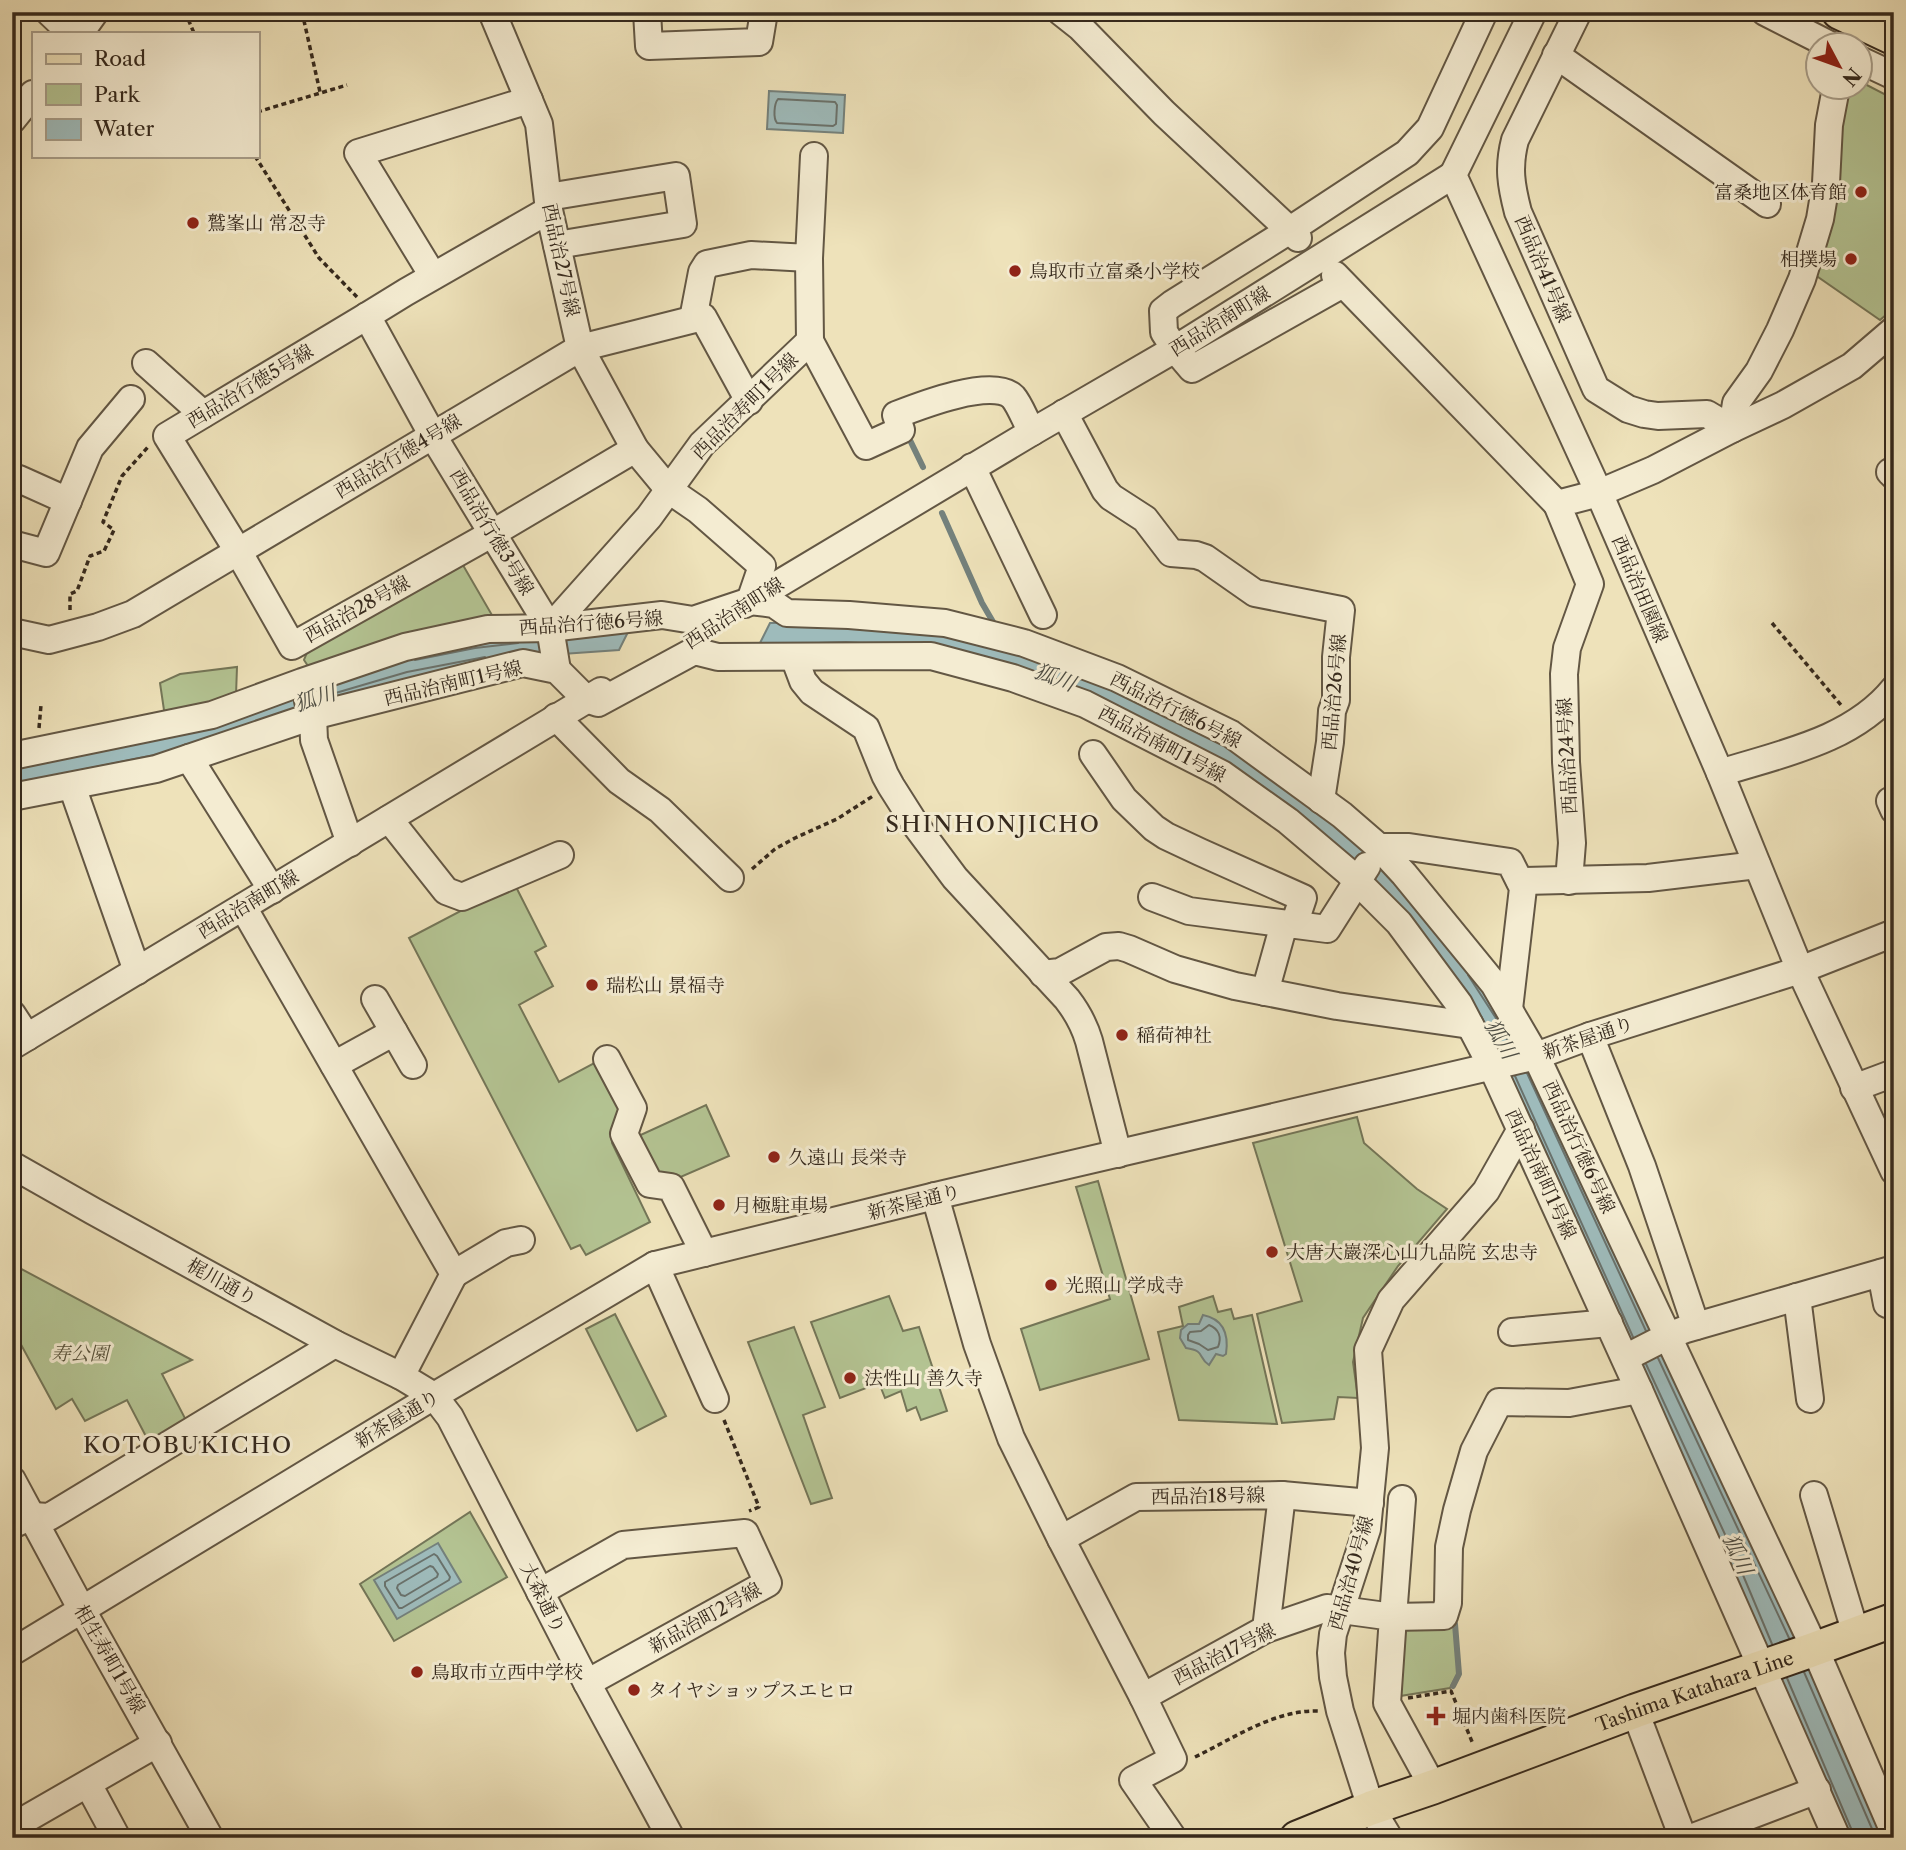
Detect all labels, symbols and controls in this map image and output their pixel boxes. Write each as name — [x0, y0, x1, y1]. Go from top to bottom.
legend — [32, 32, 259, 158]
north arrow — [1804, 32, 1874, 102]
text: Road — [94, 46, 146, 71]
text: N — [1837, 63, 1866, 91]
text: Park — [94, 82, 140, 107]
text: Water — [93, 116, 154, 141]
place label: 富桑地区体育館 — [1714, 181, 1847, 204]
marker: 富桑地区体育館 — [1853, 184, 1869, 200]
street label: 西品治27号線 — [538, 201, 584, 319]
place label: 鷲峯山 常忍寺 — [207, 212, 326, 235]
street label: 西品治41号線 — [1510, 212, 1576, 326]
marker: 鷲峯山 常忍寺 — [185, 215, 201, 231]
place label: 相撲場 — [1780, 248, 1837, 271]
marker: 相撲場 — [1843, 251, 1859, 267]
place label: 鳥取市立富桑小学校 — [1029, 260, 1200, 283]
marker: 鳥取市立富桑小学校 — [1007, 263, 1023, 279]
street label: 西品治南町線 — [1166, 281, 1274, 361]
street label: 西品治行徳5号線 — [183, 339, 317, 433]
street label: 西品治寿町1号線 — [687, 348, 803, 464]
street label: 西品治行徳4号線 — [330, 409, 466, 503]
street label: 西品治行徳3号線 — [445, 465, 539, 599]
street label: 西品治田園線 — [1607, 532, 1673, 646]
street label: 西品治28号線 — [300, 571, 414, 647]
street label: 西品治南町線 — [680, 572, 788, 654]
street label: 西品治行徳6号線 — [518, 607, 664, 639]
street label: 西品治26号線 — [1317, 633, 1351, 751]
street label: 西品治南町1号線 — [382, 656, 524, 710]
water label: 狐川 — [1031, 658, 1081, 697]
street label: 西品治行徳6号線 — [1107, 667, 1245, 753]
water label: 狐川 — [291, 679, 341, 716]
street label: 西品治24号線 — [1552, 697, 1582, 815]
street label: 西品治南町1号線 — [1094, 701, 1230, 787]
district label: SHINHONJICHO — [885, 810, 1101, 838]
street label: 西品治南町線 — [193, 865, 303, 943]
place label: 瑞松山 景福寺 — [606, 974, 725, 997]
marker: 瑞松山 景福寺 — [584, 977, 600, 993]
street label: 新茶屋通り — [1539, 1012, 1637, 1064]
water label: 狐川 — [1480, 1015, 1523, 1065]
place label: 稲荷神社 — [1136, 1024, 1212, 1047]
marker: 稲荷神社 — [1114, 1027, 1130, 1043]
street label: 西品治行徳6号線 — [1538, 1077, 1620, 1217]
street label: 西品治南町1号線 — [1501, 1105, 1581, 1243]
place label: 久遠山 長栄寺 — [788, 1146, 907, 1169]
marker: 久遠山 長栄寺 — [766, 1149, 782, 1165]
street label: 新茶屋通り — [865, 1179, 963, 1225]
place label: 月極駐車場 — [733, 1194, 828, 1217]
marker: 月極駐車場 — [711, 1197, 727, 1213]
place label: 大唐大巖深心山九品院 玄忠寺 — [1286, 1241, 1538, 1264]
marker: 大唐大巖深心山九品院 玄忠寺 — [1264, 1244, 1280, 1260]
street label: 梶川通り — [183, 1254, 261, 1310]
place label: 光照山 学成寺 — [1065, 1274, 1184, 1297]
marker: 光照山 学成寺 — [1043, 1277, 1059, 1293]
park label: 寿公園 — [51, 1342, 111, 1365]
place label: 法性山 善久寺 — [864, 1367, 983, 1390]
marker: 法性山 善久寺 — [842, 1370, 858, 1386]
street label: 新茶屋通り — [350, 1385, 444, 1453]
district label: KOTOBUKICHO — [83, 1431, 293, 1459]
street label: 西品治18号線 — [1151, 1484, 1265, 1508]
street label: 西品治40号線 — [1324, 1513, 1378, 1633]
water label: 狐川 — [1718, 1530, 1759, 1580]
street label: 大森通り — [515, 1559, 571, 1637]
street label: 新品治町2号線 — [645, 1578, 765, 1658]
street label: 相生寿町1号線 — [70, 1600, 150, 1718]
street label: 西品治17号線 — [1169, 1618, 1279, 1690]
street label: Tashima Katahara Line — [1592, 1646, 1797, 1736]
place label: 鳥取市立西中学校 — [431, 1661, 583, 1684]
marker: 鳥取市立西中学校 — [409, 1664, 425, 1680]
place label: タイヤショップスエヒロ — [648, 1679, 855, 1702]
marker: タイヤショップスエヒロ — [626, 1682, 642, 1698]
place label: 堀内歯科医院 — [1452, 1705, 1566, 1728]
marker: 堀内歯科医院 — [1426, 1706, 1446, 1726]

